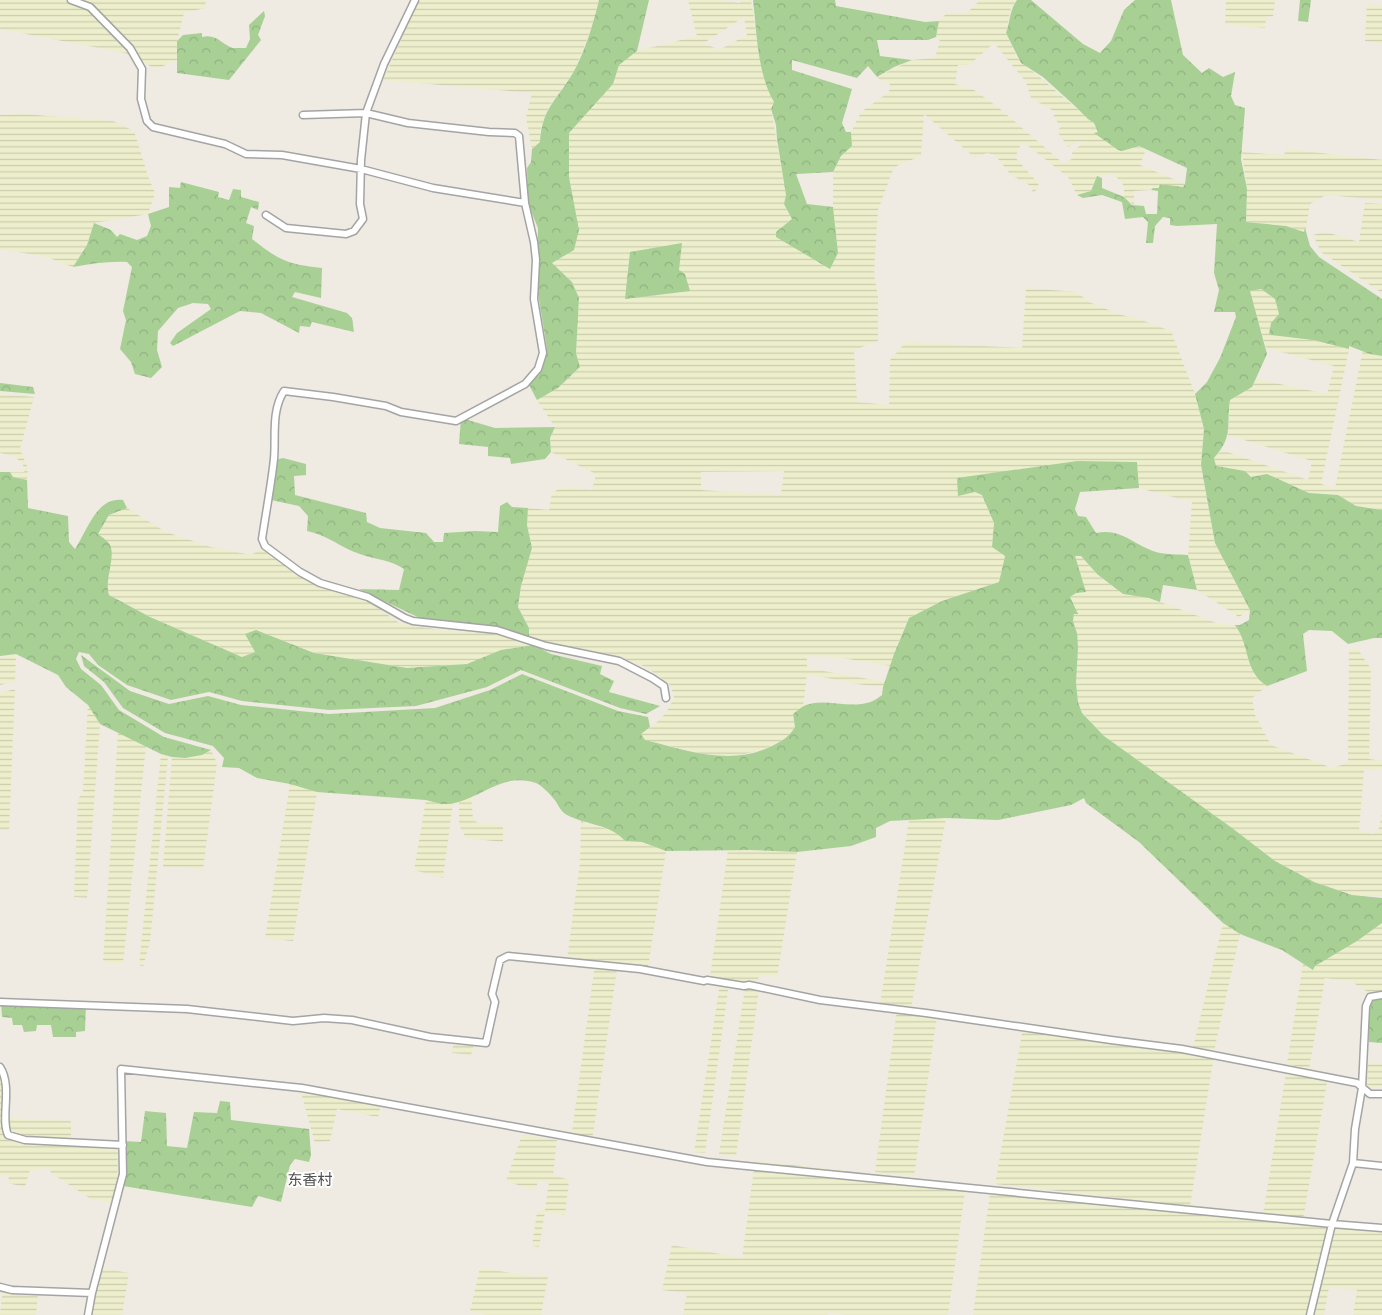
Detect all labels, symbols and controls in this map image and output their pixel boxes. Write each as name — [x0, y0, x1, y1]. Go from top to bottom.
district label: 东香村 — [287, 1171, 333, 1191]

